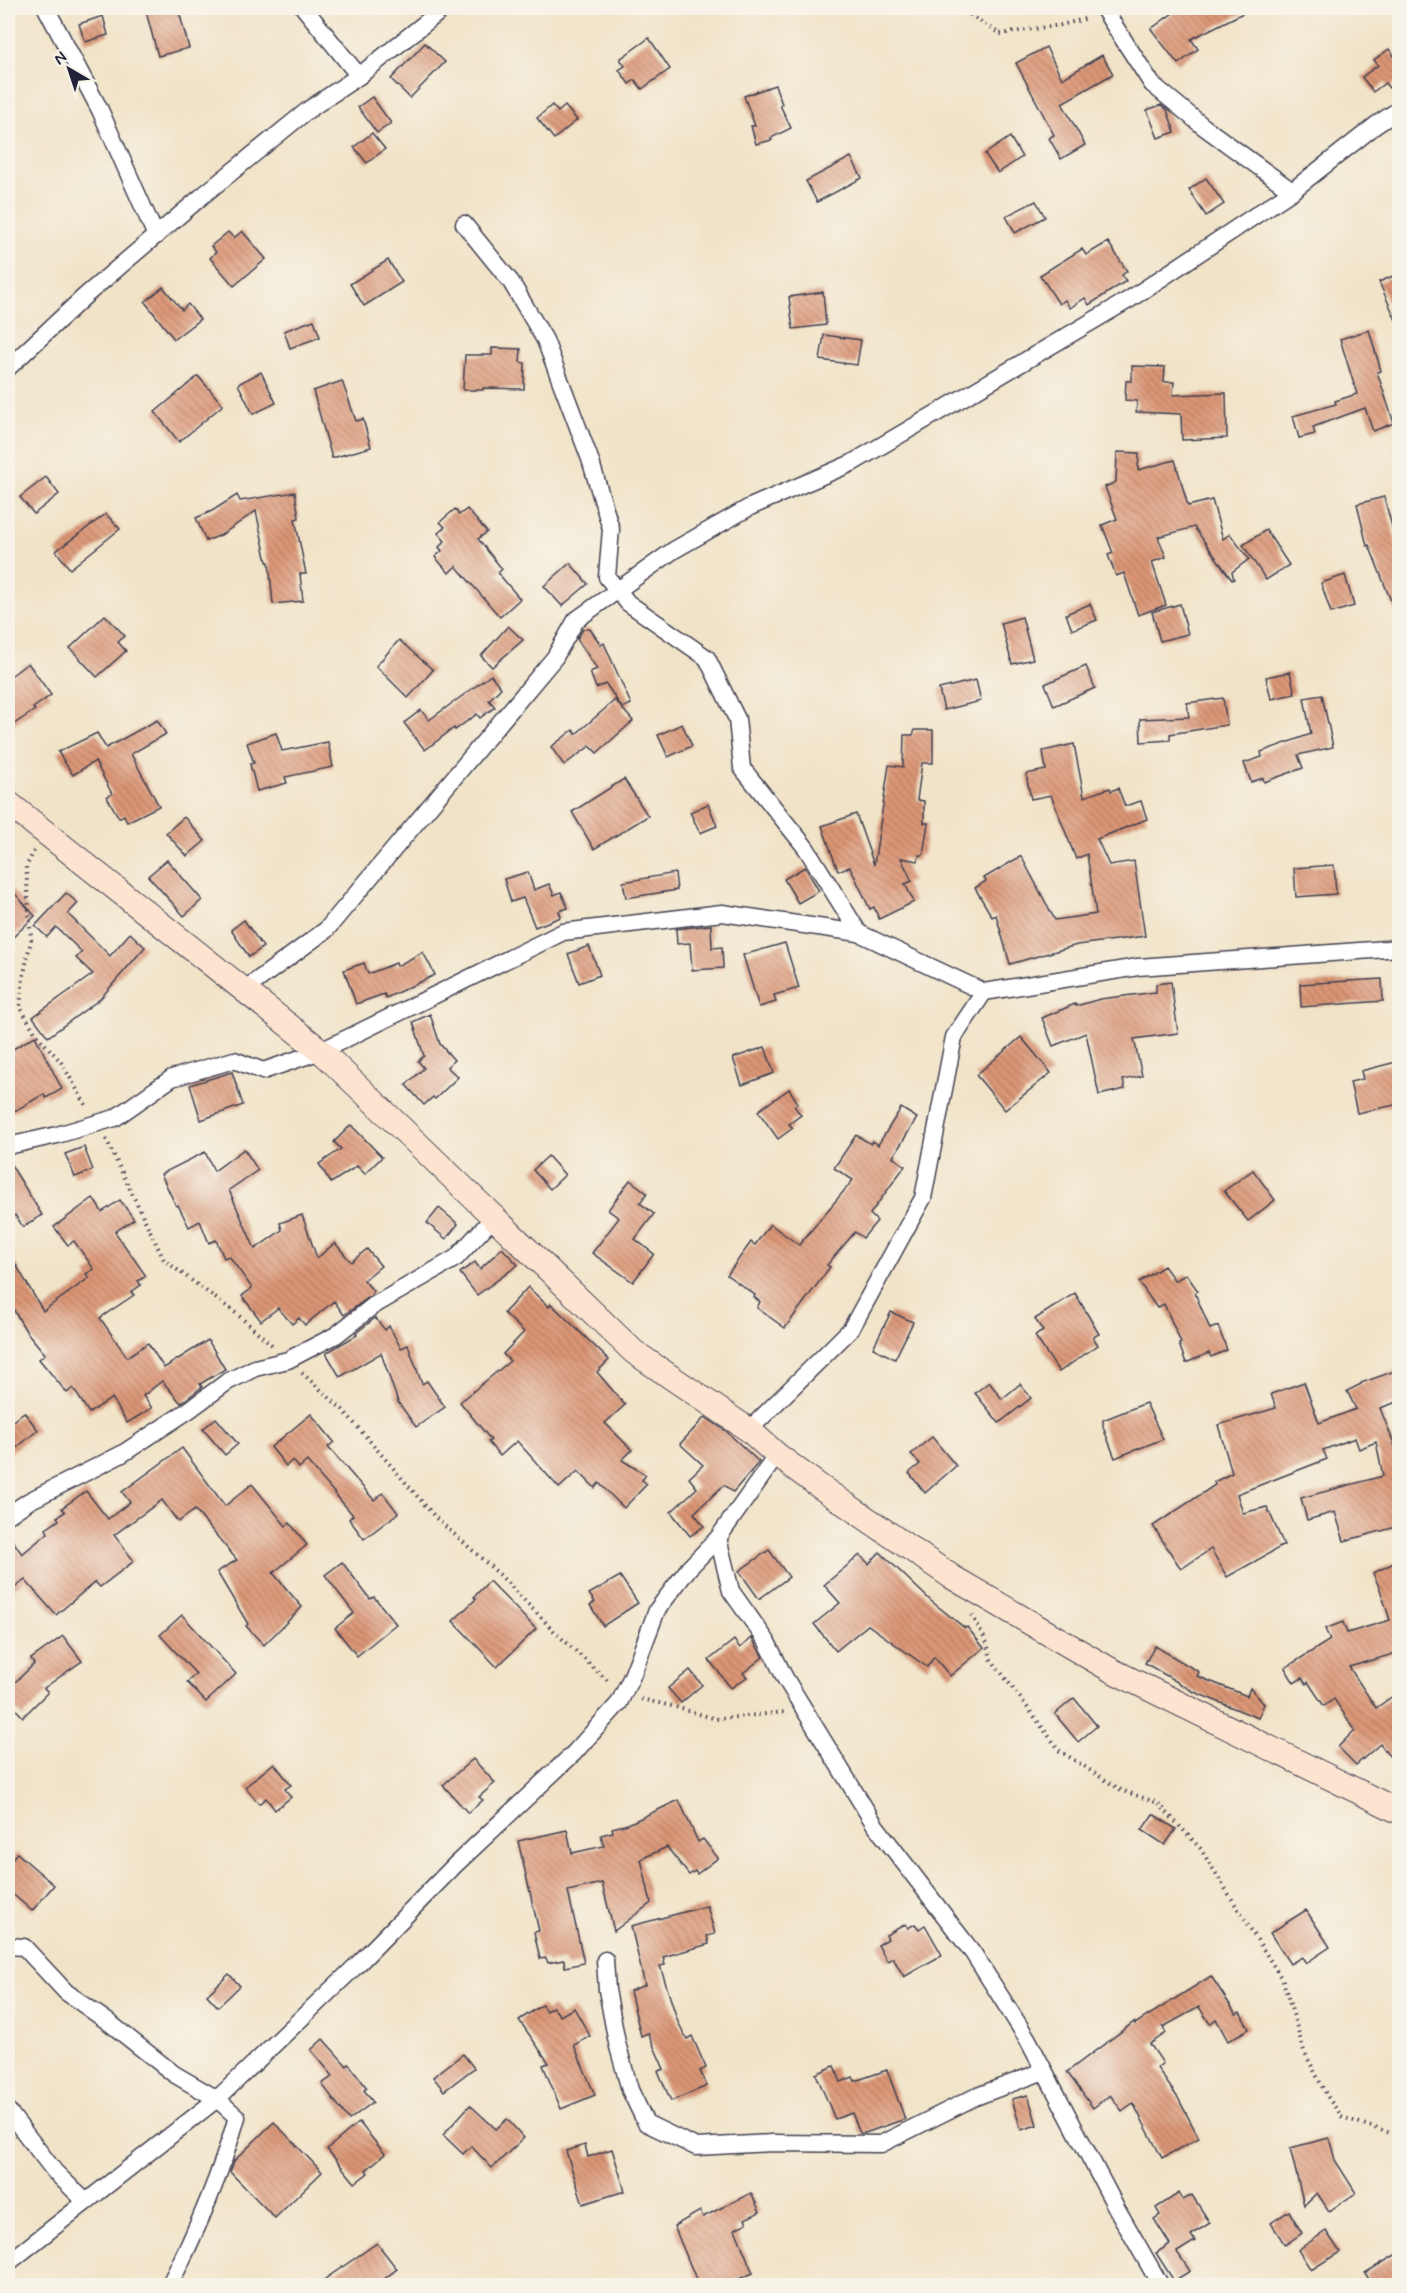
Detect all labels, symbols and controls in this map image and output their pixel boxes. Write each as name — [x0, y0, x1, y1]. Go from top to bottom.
north arrow — [39, 39, 99, 99]
text: N — [50, 47, 71, 70]

